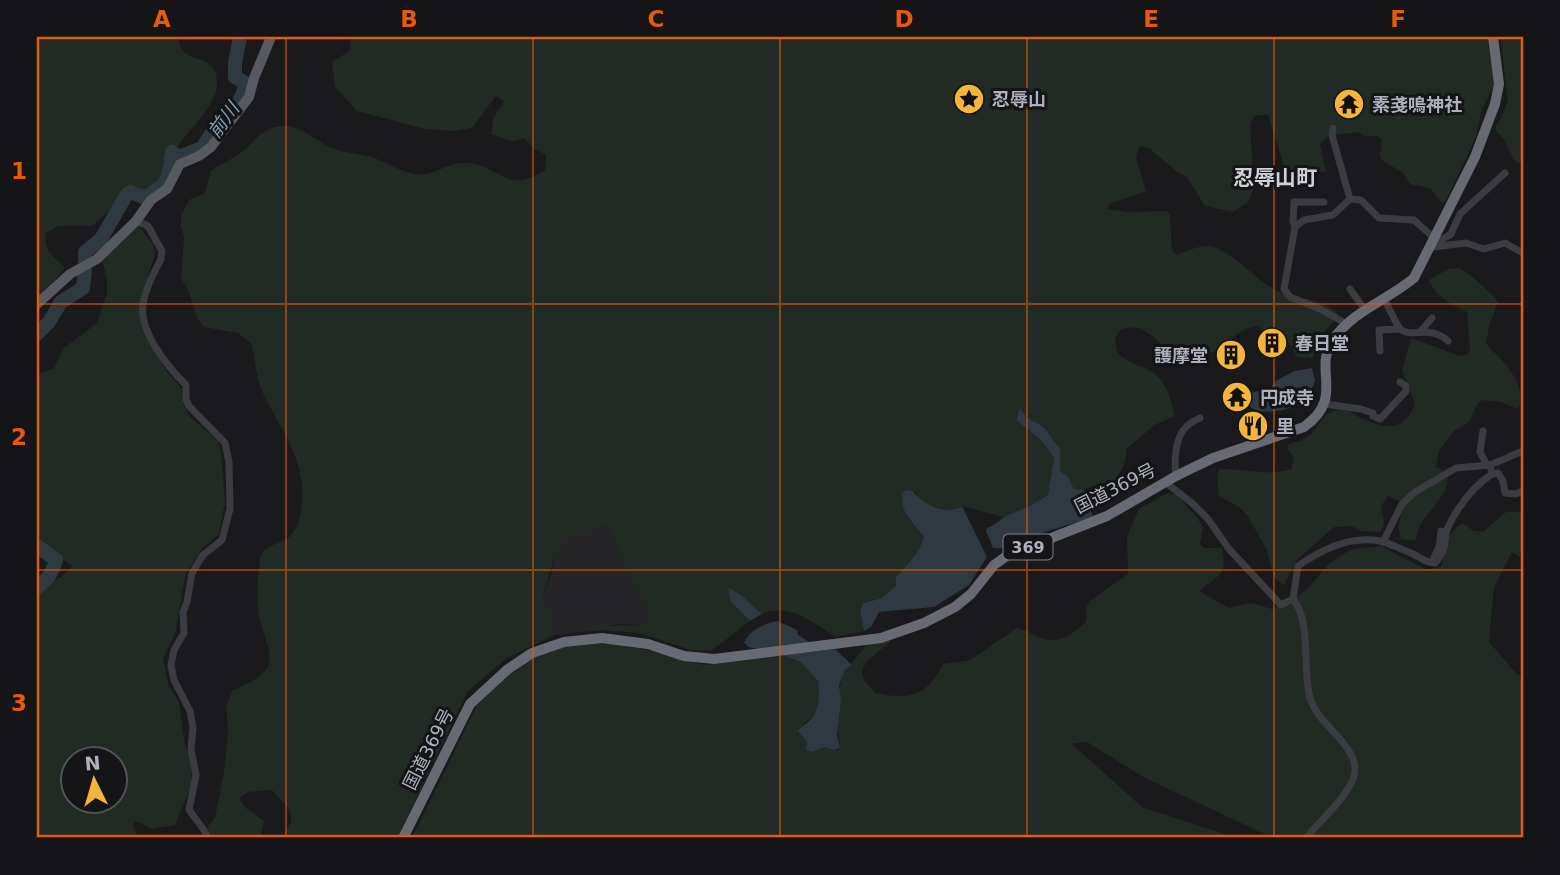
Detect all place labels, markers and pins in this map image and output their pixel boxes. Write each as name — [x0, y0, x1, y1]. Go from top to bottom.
place icon: 忍辱山 — [952, 82, 986, 116]
temple icon: 素戔嗚神社 — [1332, 87, 1366, 121]
place label: 忍辱山 — [992, 89, 1046, 110]
place label: 素戔嗚神社 — [1372, 94, 1462, 115]
building icon: 春日堂 — [1255, 326, 1289, 360]
place label: 春日堂 — [1295, 333, 1349, 354]
building icon: 護摩堂 — [1214, 338, 1248, 372]
place label: 護摩堂 — [1154, 345, 1208, 366]
temple icon: 円成寺 — [1220, 380, 1254, 414]
place label: 円成寺 — [1260, 387, 1314, 408]
restaurant icon: 里 — [1236, 409, 1270, 443]
place label: 里 — [1276, 416, 1294, 437]

